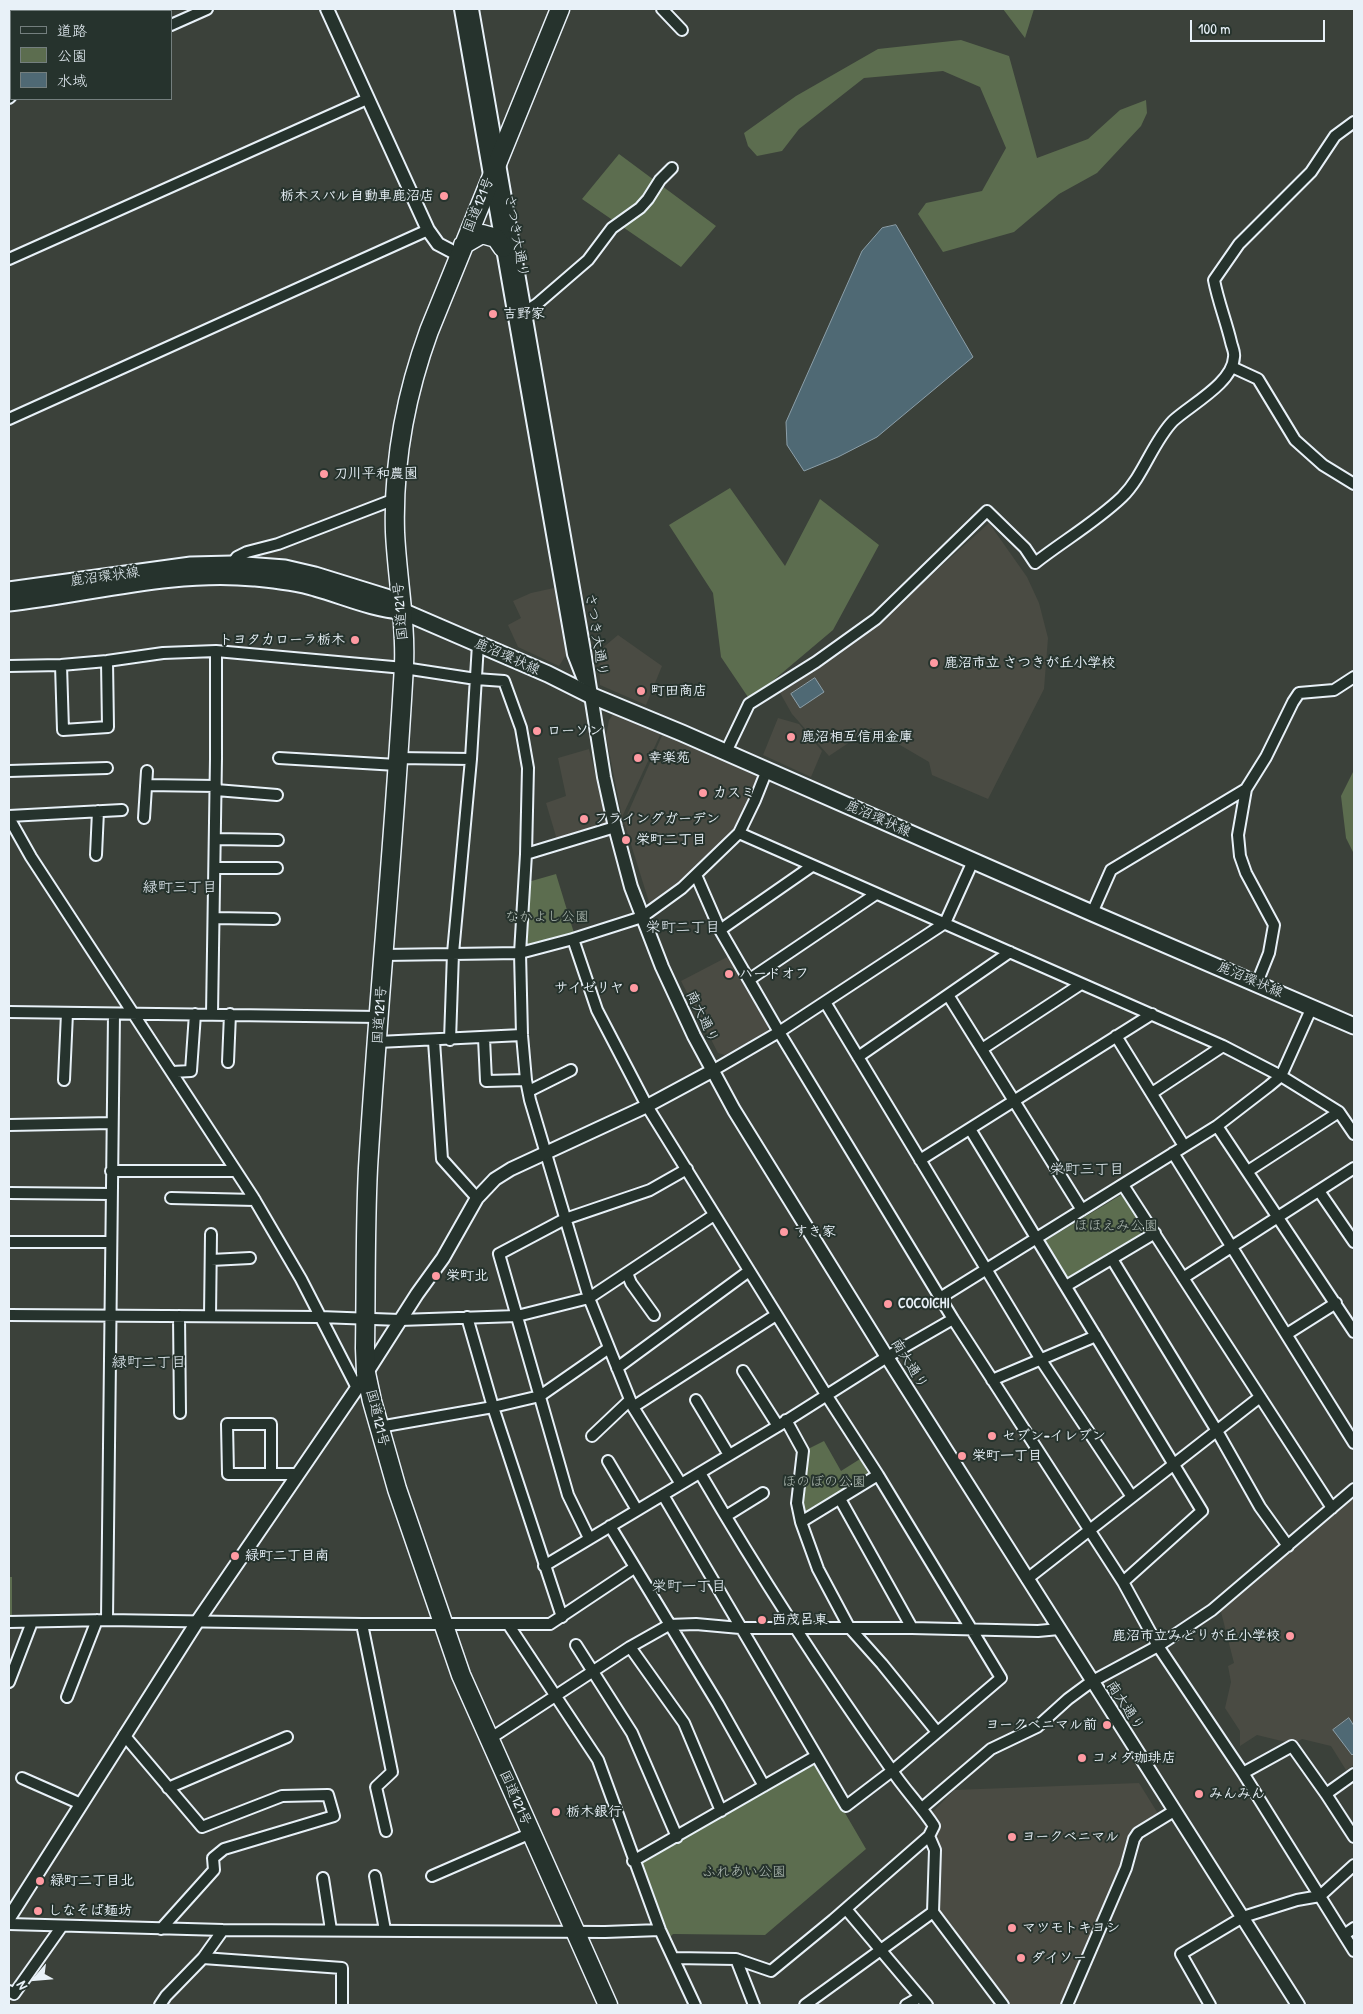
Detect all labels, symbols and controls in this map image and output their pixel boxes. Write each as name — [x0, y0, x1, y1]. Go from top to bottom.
legend — [10, 10, 172, 100]
scale bar — [1193, 10, 1328, 42]
text: 100 m — [1198, 18, 1231, 39]
text: 道路 — [57, 20, 87, 41]
text: 公園 — [57, 45, 87, 66]
text: 水域 — [57, 70, 87, 91]
street label: 国道121号 — [460, 175, 498, 235]
place label: 栃木スバル自動車鹿沼店 — [280, 188, 434, 204]
marker: 栃木スバル自動車鹿沼店 — [438, 190, 450, 202]
street label: さつき大通り — [500, 193, 532, 279]
place label: 吉野家 — [503, 306, 545, 322]
marker: 吉野家 — [487, 308, 499, 320]
place label: 刀川平和農園 — [334, 466, 418, 482]
marker: 刀川平和農園 — [318, 468, 330, 480]
street label: 鹿沼環状線 — [69, 564, 141, 590]
street label: 国道121号 — [390, 581, 412, 641]
street label: さつき大通り — [581, 592, 611, 678]
place label: トヨタカローラ栃木 — [219, 632, 345, 648]
marker: トヨタカローラ栃木 — [349, 634, 361, 646]
street label: 鹿沼環状線 — [472, 635, 542, 679]
place label: 鹿沼市立 さつきが丘小学校 — [944, 655, 1115, 671]
marker: 鹿沼市立 さつきが丘小学校 — [928, 657, 940, 669]
place label: 町田商店 — [651, 683, 707, 699]
marker: 町田商店 — [635, 685, 647, 697]
place label: ローソン — [547, 723, 603, 739]
marker: ローソン — [531, 725, 543, 737]
place label: 鹿沼相互信用金庫 — [801, 729, 913, 745]
marker: 鹿沼相互信用金庫 — [785, 731, 797, 743]
place label: 幸楽苑 — [648, 750, 690, 766]
marker: 幸楽苑 — [632, 752, 644, 764]
place label: カスミ — [713, 785, 755, 801]
marker: カスミ — [697, 787, 709, 799]
street label: 鹿沼環状線 — [843, 797, 913, 841]
place label: フライングガーデン — [594, 811, 720, 827]
marker: フライングガーデン — [578, 813, 590, 825]
place label: 栄町二丁目 — [636, 832, 706, 848]
marker: 栄町二丁目 — [620, 834, 632, 846]
district label: 緑町三丁目 — [143, 879, 217, 897]
park label: なかよし公園 — [505, 909, 589, 925]
district label: 栄町二丁目 — [646, 919, 720, 937]
street label: 鹿沼環状線 — [1215, 959, 1285, 1001]
place label: ハードオフ — [739, 966, 809, 982]
marker: ハードオフ — [723, 968, 735, 980]
place label: サイゼリヤ — [554, 980, 624, 996]
marker: サイゼリヤ — [628, 982, 640, 994]
street label: 国道121号 — [370, 985, 390, 1045]
street label: 南大通り — [682, 988, 722, 1046]
district label: 栄町三丁目 — [1050, 1161, 1124, 1179]
park label: ほほえみ公園 — [1074, 1218, 1158, 1234]
place label: すき家 — [794, 1224, 836, 1240]
marker: すき家 — [778, 1226, 790, 1238]
place label: 栄町北 — [446, 1268, 488, 1284]
marker: 栄町北 — [430, 1270, 442, 1282]
place label: COCOICHI — [898, 1296, 950, 1312]
marker: COCOICHI — [882, 1298, 894, 1310]
street label: 南大通り — [887, 1336, 931, 1392]
district label: 緑町二丁目 — [112, 1354, 186, 1372]
street label: 国道121号 — [362, 1387, 392, 1449]
place label: セブン-イレブン — [1002, 1428, 1106, 1444]
marker: セブン-イレブン — [986, 1430, 998, 1442]
place label: 栄町一丁目 — [972, 1448, 1042, 1464]
marker: 栄町一丁目 — [956, 1450, 968, 1462]
park label: ほのぼの公園 — [782, 1474, 866, 1490]
place label: 緑町二丁目南 — [245, 1548, 329, 1564]
marker: 緑町二丁目南 — [229, 1550, 241, 1562]
district label: 栄町一丁目 — [652, 1578, 726, 1596]
place label: 西茂呂東 — [772, 1612, 828, 1628]
marker: 西茂呂東 — [756, 1614, 768, 1626]
place label: 鹿沼市立みどりが丘小学校 — [1112, 1628, 1280, 1644]
marker: 鹿沼市立みどりが丘小学校 — [1284, 1630, 1296, 1642]
street label: 南大通り — [1103, 1678, 1147, 1734]
place label: ヨークベニマル前 — [986, 1717, 1097, 1733]
marker: ヨークベニマル前 — [1101, 1719, 1113, 1731]
place label: コメダ珈琲店 — [1092, 1750, 1176, 1766]
marker: コメダ珈琲店 — [1076, 1752, 1088, 1764]
street label: 国道121号 — [495, 1768, 535, 1828]
place label: みんみん — [1209, 1786, 1265, 1802]
marker: みんみん — [1193, 1788, 1205, 1800]
place label: 栃木銀行 — [566, 1804, 622, 1820]
marker: 栃木銀行 — [550, 1806, 562, 1818]
place label: ヨークベニマル — [1022, 1829, 1119, 1845]
marker: ヨークベニマル — [1006, 1831, 1018, 1843]
park label: ふれあい公園 — [702, 1864, 786, 1880]
place label: 緑町二丁目北 — [50, 1873, 134, 1889]
marker: 緑町二丁目北 — [34, 1875, 46, 1887]
place label: しなそば麺坊 — [48, 1903, 132, 1919]
marker: しなそば麺坊 — [32, 1905, 44, 1917]
place label: マツモトキヨシ — [1022, 1920, 1120, 1936]
marker: マツモトキヨシ — [1006, 1922, 1018, 1934]
place label: ダイソー — [1031, 1950, 1087, 1966]
marker: ダイソー — [1015, 1952, 1027, 1964]
north arrow — [10, 1954, 60, 2004]
text: N — [11, 1978, 31, 1994]

